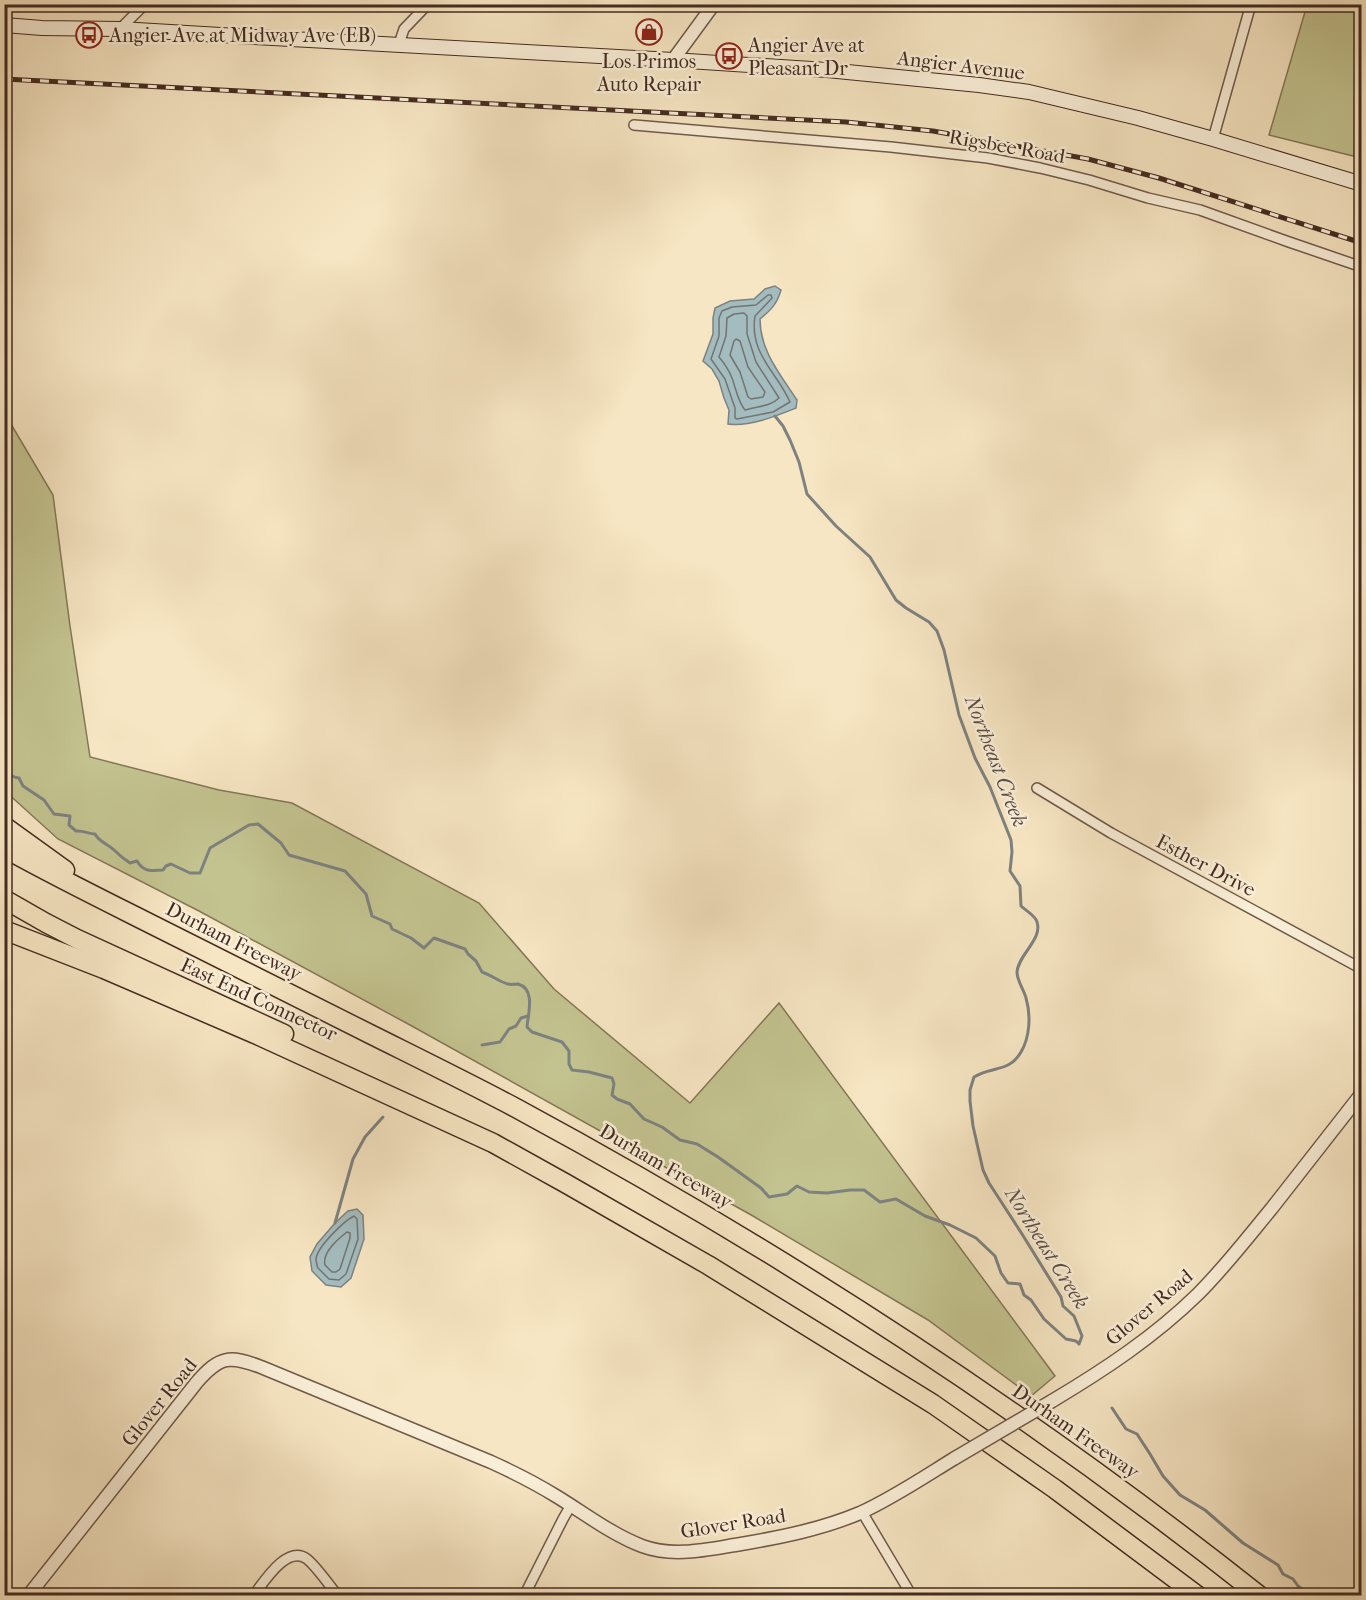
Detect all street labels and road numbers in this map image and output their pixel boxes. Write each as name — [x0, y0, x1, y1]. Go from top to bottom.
street label: Angier Avenue — [895, 46, 1026, 85]
street label: Rigsbee Road — [947, 125, 1068, 168]
street label: Esther Drive — [1152, 830, 1260, 901]
street label: Durham Freeway — [162, 897, 307, 986]
street label: East End Connector — [177, 953, 341, 1046]
street label: Durham Freeway — [595, 1119, 737, 1214]
street label: Glover Road — [1101, 1264, 1198, 1350]
street label: Glover Road — [117, 1353, 202, 1451]
street label: Durham Freeway — [1008, 1379, 1145, 1484]
street label: Glover Road — [679, 1504, 788, 1543]

